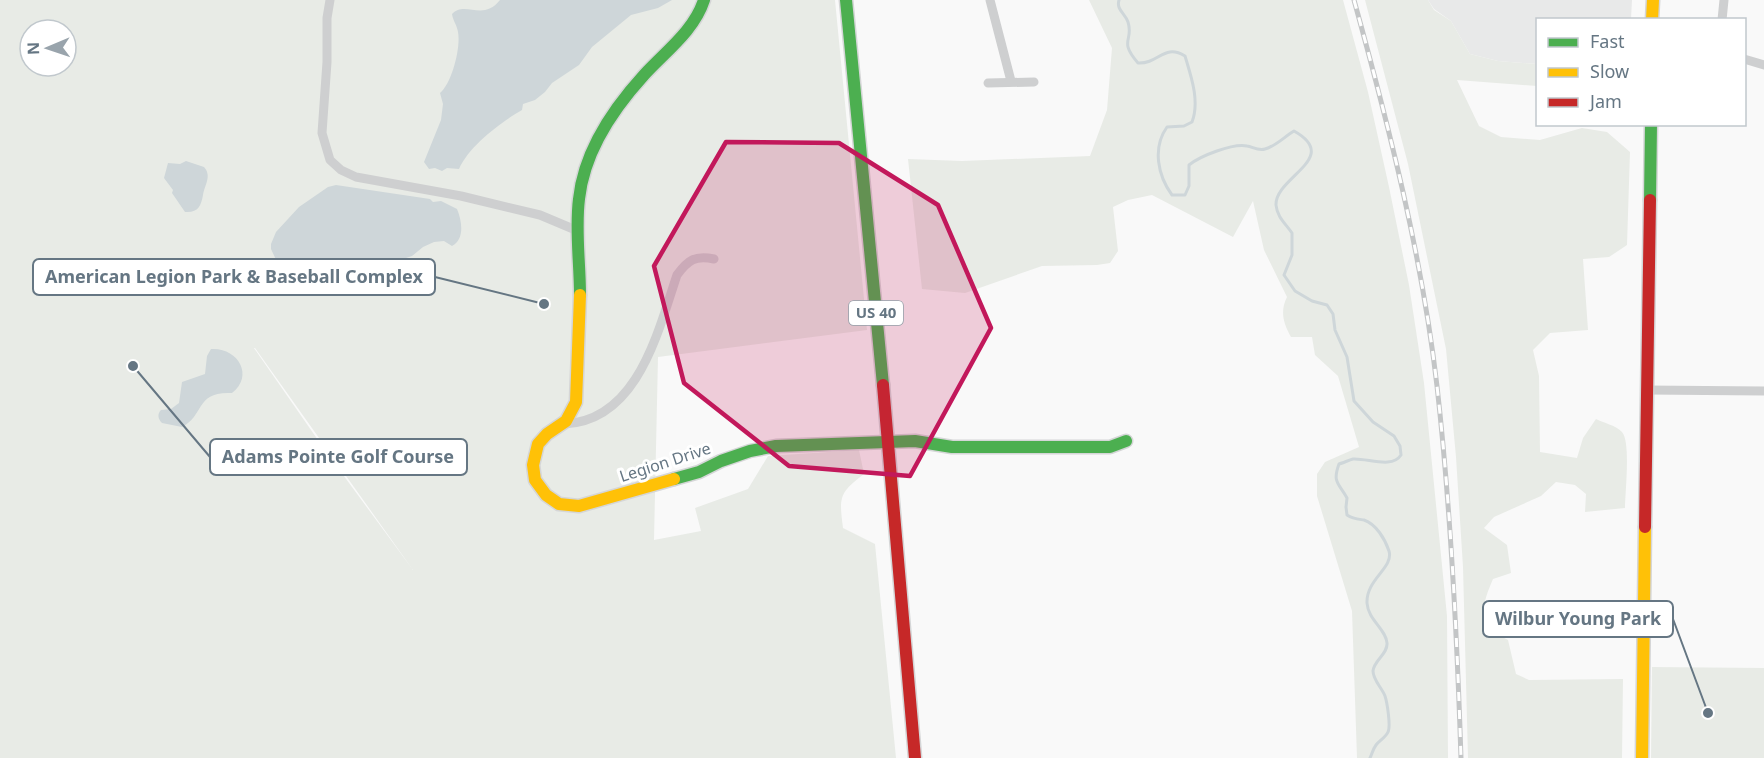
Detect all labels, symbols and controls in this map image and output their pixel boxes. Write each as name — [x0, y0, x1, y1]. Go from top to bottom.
north arrow — [18, 18, 78, 78]
legend — [1536, 18, 1746, 126]
text: Fast — [1590, 29, 1625, 53]
text: N — [22, 42, 44, 55]
text: Slow — [1590, 59, 1629, 83]
text: Jam — [1588, 89, 1622, 113]
callout: American Legion Park & Baseball Complex — [33, 259, 435, 295]
text: American Legion Park & Baseball Complex — [45, 264, 424, 288]
road number: US 40 — [849, 301, 903, 325]
street label: Legion Drive — [617, 437, 713, 487]
callout: Adams Pointe Golf Course — [210, 439, 467, 475]
text: Adams Pointe Golf Course — [222, 444, 454, 468]
callout: Wilbur Young Park — [1483, 601, 1673, 637]
text: Wilbur Young Park — [1495, 606, 1662, 630]

